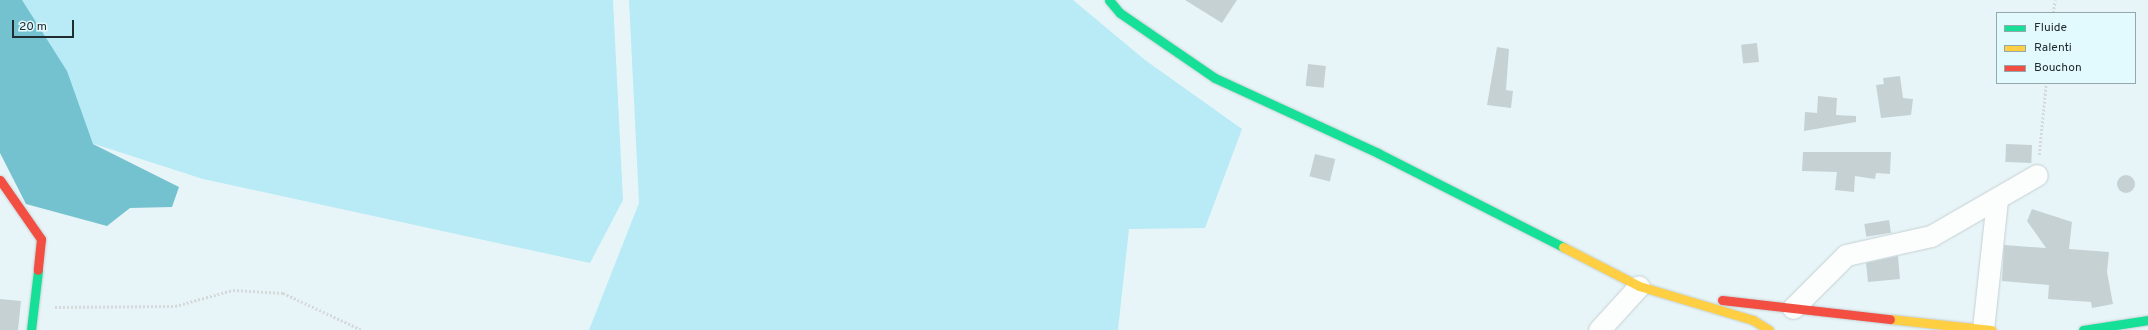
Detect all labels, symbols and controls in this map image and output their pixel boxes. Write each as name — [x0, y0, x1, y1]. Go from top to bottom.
scale bar — [14, 12, 76, 38]
legend — [1996, 12, 2136, 84]
text: 20 m — [19, 19, 47, 35]
text: Fluide — [2034, 20, 2067, 36]
text: Ralenti — [2034, 40, 2072, 56]
text: Bouchon — [2034, 60, 2082, 76]

